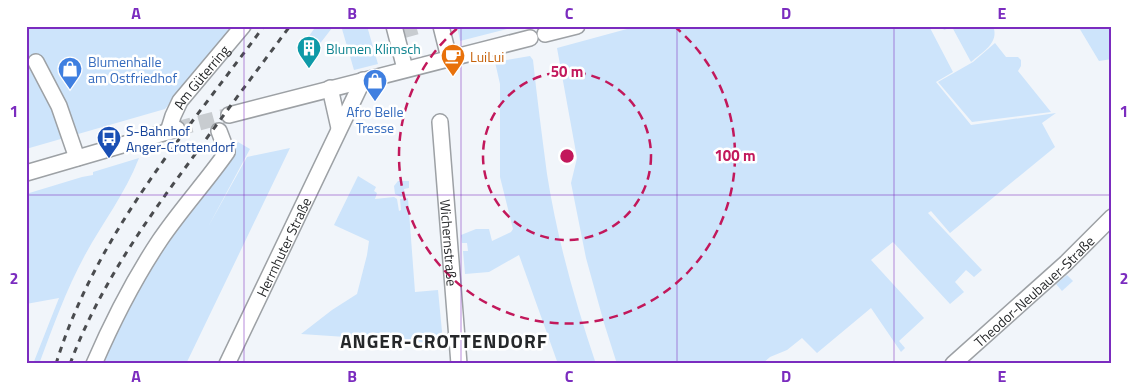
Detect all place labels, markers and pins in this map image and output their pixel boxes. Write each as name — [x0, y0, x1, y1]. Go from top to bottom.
building icon: Blumen Klimsch — [296, 35, 322, 69]
place label: Blumen Klimsch — [326, 38, 421, 59]
cafe icon: LuiLui — [440, 43, 466, 77]
place label: LuiLui — [470, 46, 504, 67]
place label: Blumenhalle am Ostfriedhof — [88, 51, 177, 88]
shop icon: Blumenhalle am Ostfriedhof — [57, 56, 83, 90]
shop icon: Afro Belle Tresse — [362, 68, 388, 102]
place label: Afro Belle Tresse — [346, 101, 404, 138]
place label: S-Bahnhof Anger-Crottendorf — [126, 120, 235, 157]
bus stop icon: S-Bahnhof Anger-Crottendorf — [96, 125, 122, 159]
centre of rings — [558, 147, 576, 165]

